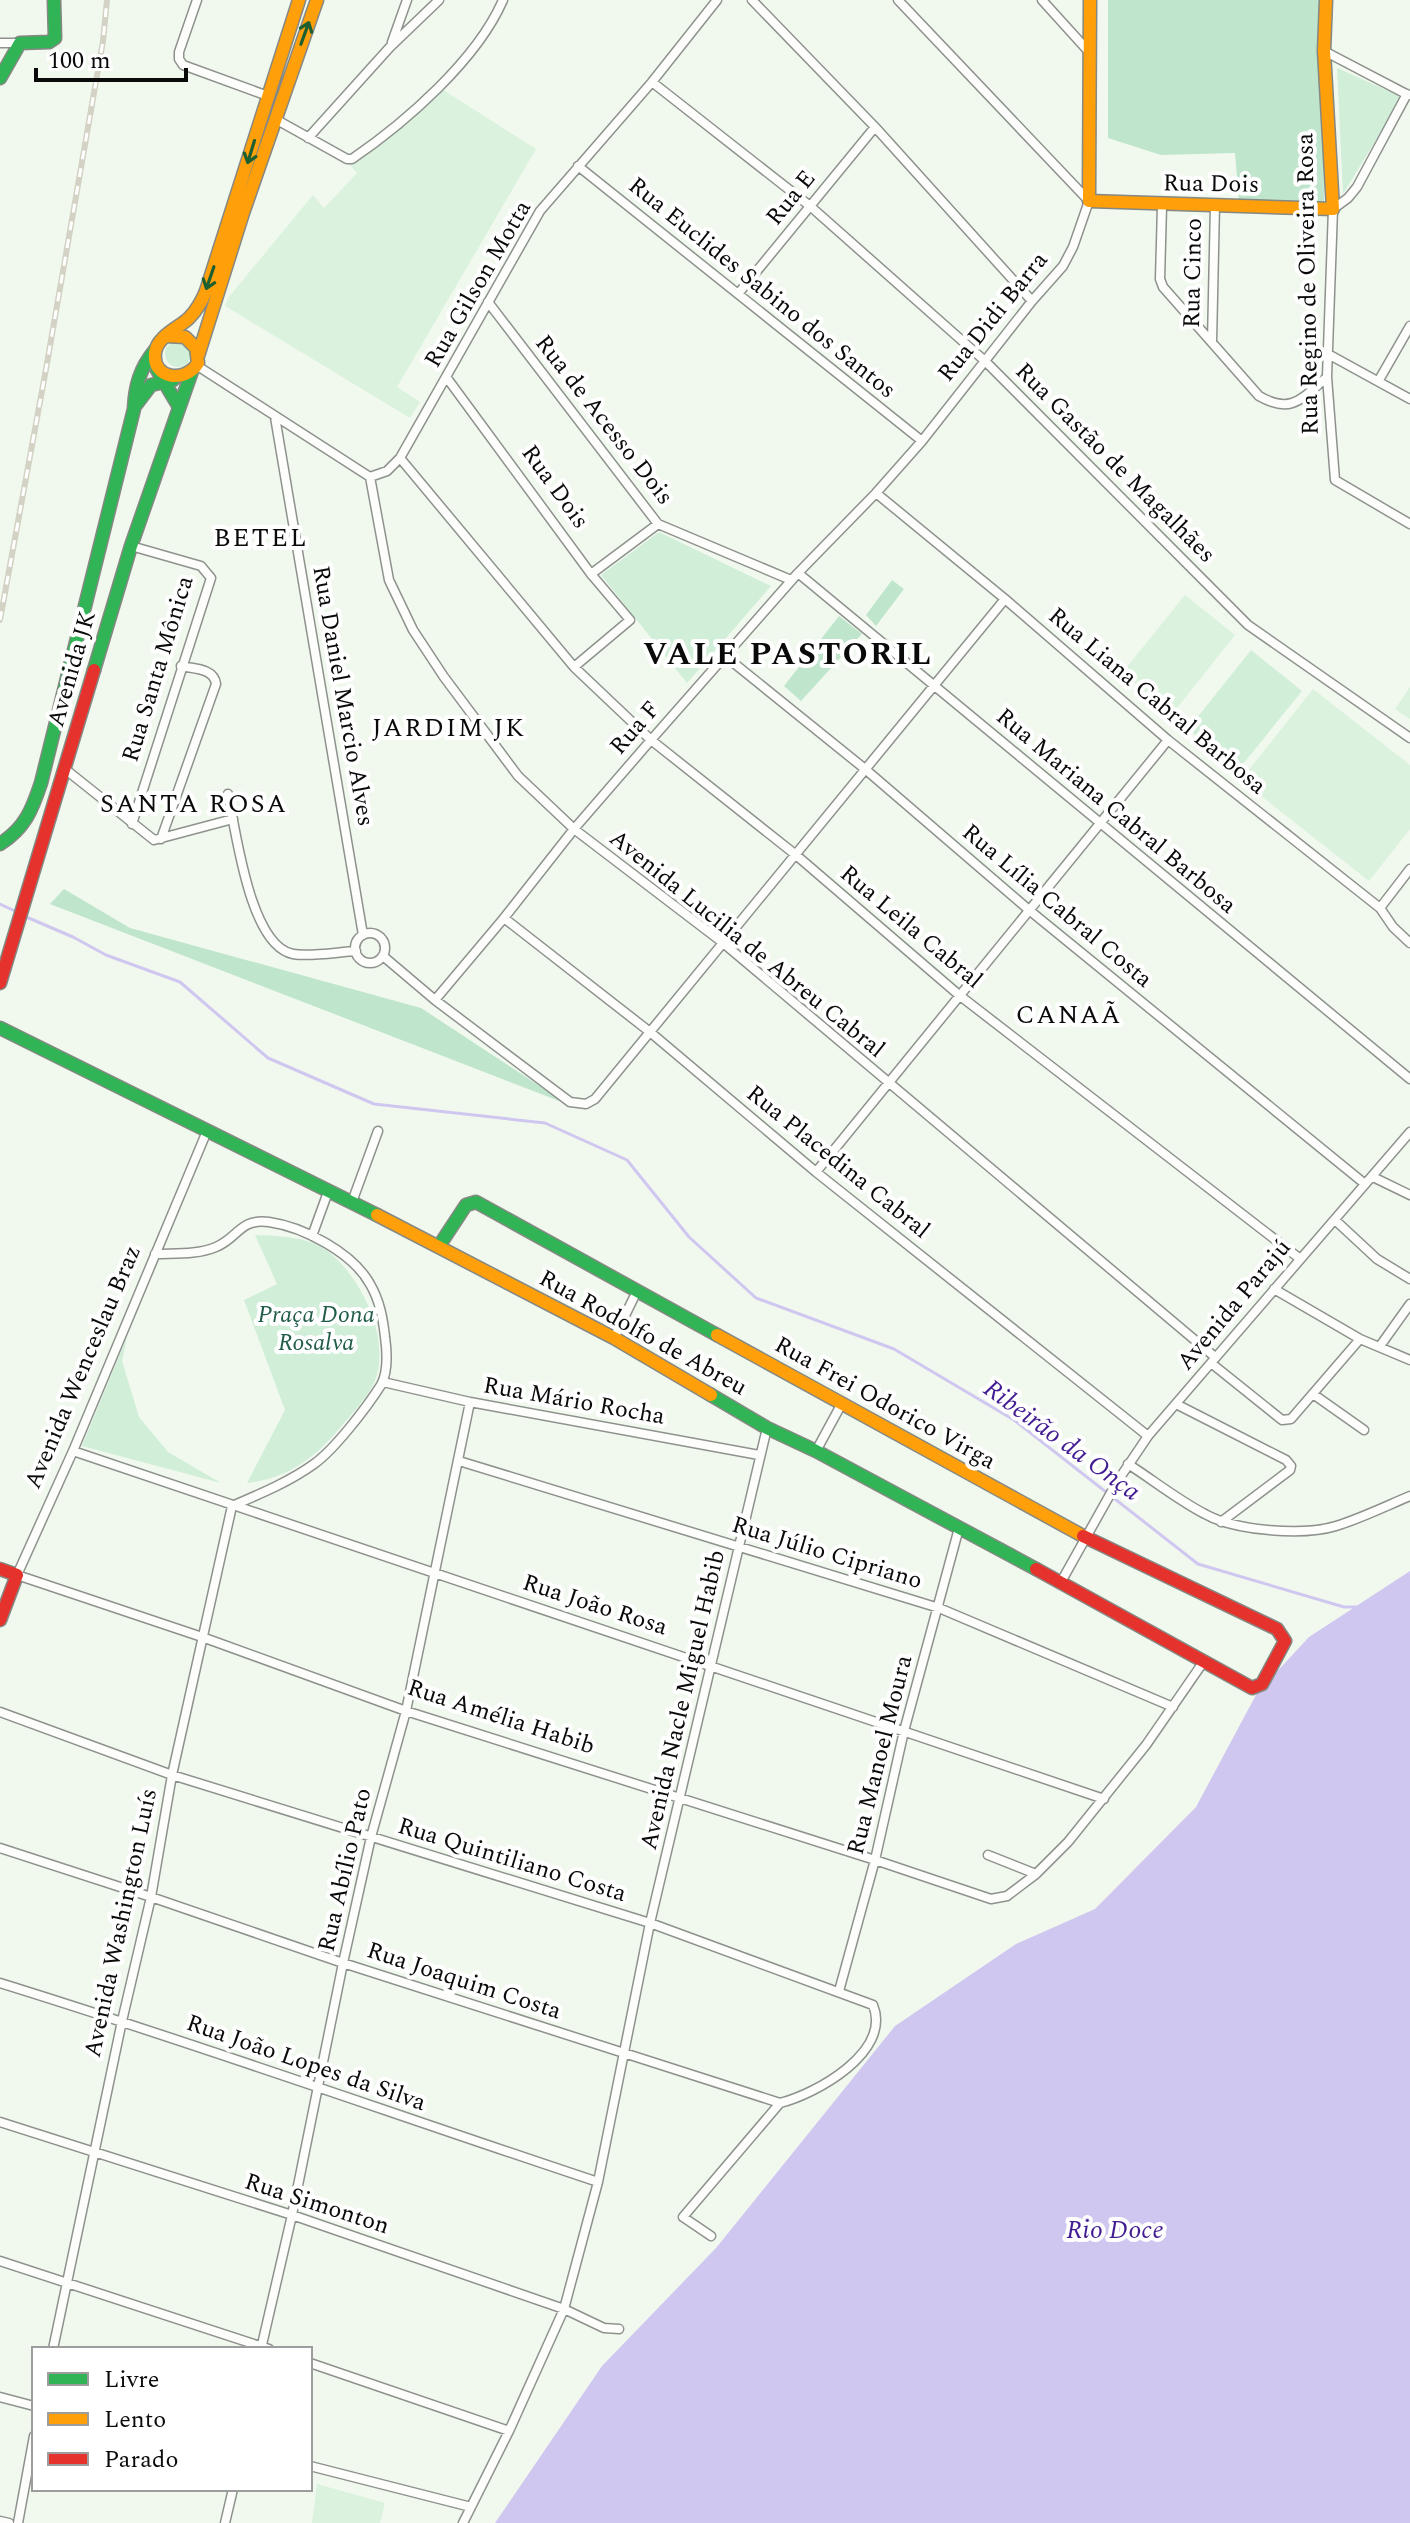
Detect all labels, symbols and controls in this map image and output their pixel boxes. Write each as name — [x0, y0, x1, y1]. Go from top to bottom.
one-way arrow — [299, 21, 313, 46]
scale bar — [36, 32, 186, 82]
text: 100 m — [48, 43, 111, 79]
street label: Rua Regino de Oliveira Rosa — [1287, 132, 1329, 435]
one-way arrow — [243, 139, 257, 164]
street label: Rua E — [757, 162, 825, 234]
street label: Rua Dois — [1162, 165, 1260, 203]
street label: Rua Euclides Sabino dos Santos — [620, 168, 904, 408]
street label: Rua Gilson Motta — [415, 193, 541, 374]
street label: Rua Cinco — [1174, 217, 1212, 329]
street label: Rua Didi Barra — [929, 244, 1057, 390]
one-way arrow — [202, 265, 216, 290]
street label: Rua de Acesso Dois — [526, 327, 682, 513]
street label: Rua Gastão de Magalhães — [1006, 354, 1224, 572]
street label: Rua Dois — [512, 437, 598, 537]
district label: BETEL — [214, 518, 308, 558]
street label: Rua Daniel Marcio Alves — [302, 563, 384, 829]
street label: Rua Santa Mônica — [113, 571, 203, 766]
street label: Rua Liana Cabral Barbosa — [1040, 599, 1274, 804]
street label: Avenida JK — [38, 607, 106, 731]
district label: VALE PASTORIL — [643, 630, 933, 679]
street label: Rua F — [601, 693, 669, 763]
street label: Rua Mariana Cabral Barbosa — [988, 699, 1245, 923]
district label: JARDIM JK — [372, 708, 526, 748]
district label: SANTA ROSA — [100, 784, 288, 824]
street label: Rua Lília Cabral Costa — [954, 815, 1161, 997]
street label: Avenida Lucilia de Abreu Cabral — [601, 821, 893, 1067]
street label: Rua Leila Cabral — [832, 856, 990, 998]
district label: CANAÃ — [1016, 995, 1122, 1035]
street label: Rua Placedina Cabral — [738, 1076, 938, 1248]
street label: Avenida Parajú — [1168, 1231, 1300, 1379]
street label: Avenida Wenceslau Braz — [15, 1240, 151, 1494]
street label: Rua Rodolfo de Abreu — [532, 1261, 754, 1405]
park label: Praça Dona Rosalva — [257, 1297, 375, 1361]
street label: Rua Frei Odorico Virga — [768, 1327, 1003, 1479]
street label: Rua Mário Rocha — [480, 1367, 668, 1435]
water label: Ribeirão da Onça — [975, 1369, 1149, 1511]
street label: Rua Júlio Cipriano — [727, 1507, 927, 1599]
street label: Avenida Nacle Miguel Habib — [631, 1547, 735, 1853]
street label: Rua João Rosa — [518, 1565, 672, 1645]
street label: Rua Manoel Moura — [838, 1651, 922, 1859]
street label: Rua Amélia Habib — [403, 1670, 599, 1764]
street label: Avenida Washington Luís — [75, 1785, 167, 2061]
street label: Rua Abílio Pato — [309, 1785, 381, 1955]
street label: Rua Quintiliano Costa — [393, 1808, 631, 1912]
street label: Rua Joaquim Costa — [362, 1933, 566, 2029]
street label: Rua João Lopes da Silva — [181, 2005, 431, 2121]
street label: Rua Simonton — [240, 2164, 394, 2244]
water label: Rio Doce — [1066, 2210, 1164, 2250]
legend — [32, 2347, 312, 2491]
text: Livre — [104, 2362, 159, 2398]
text: Lento — [104, 2402, 166, 2438]
text: Parado — [104, 2442, 178, 2478]

